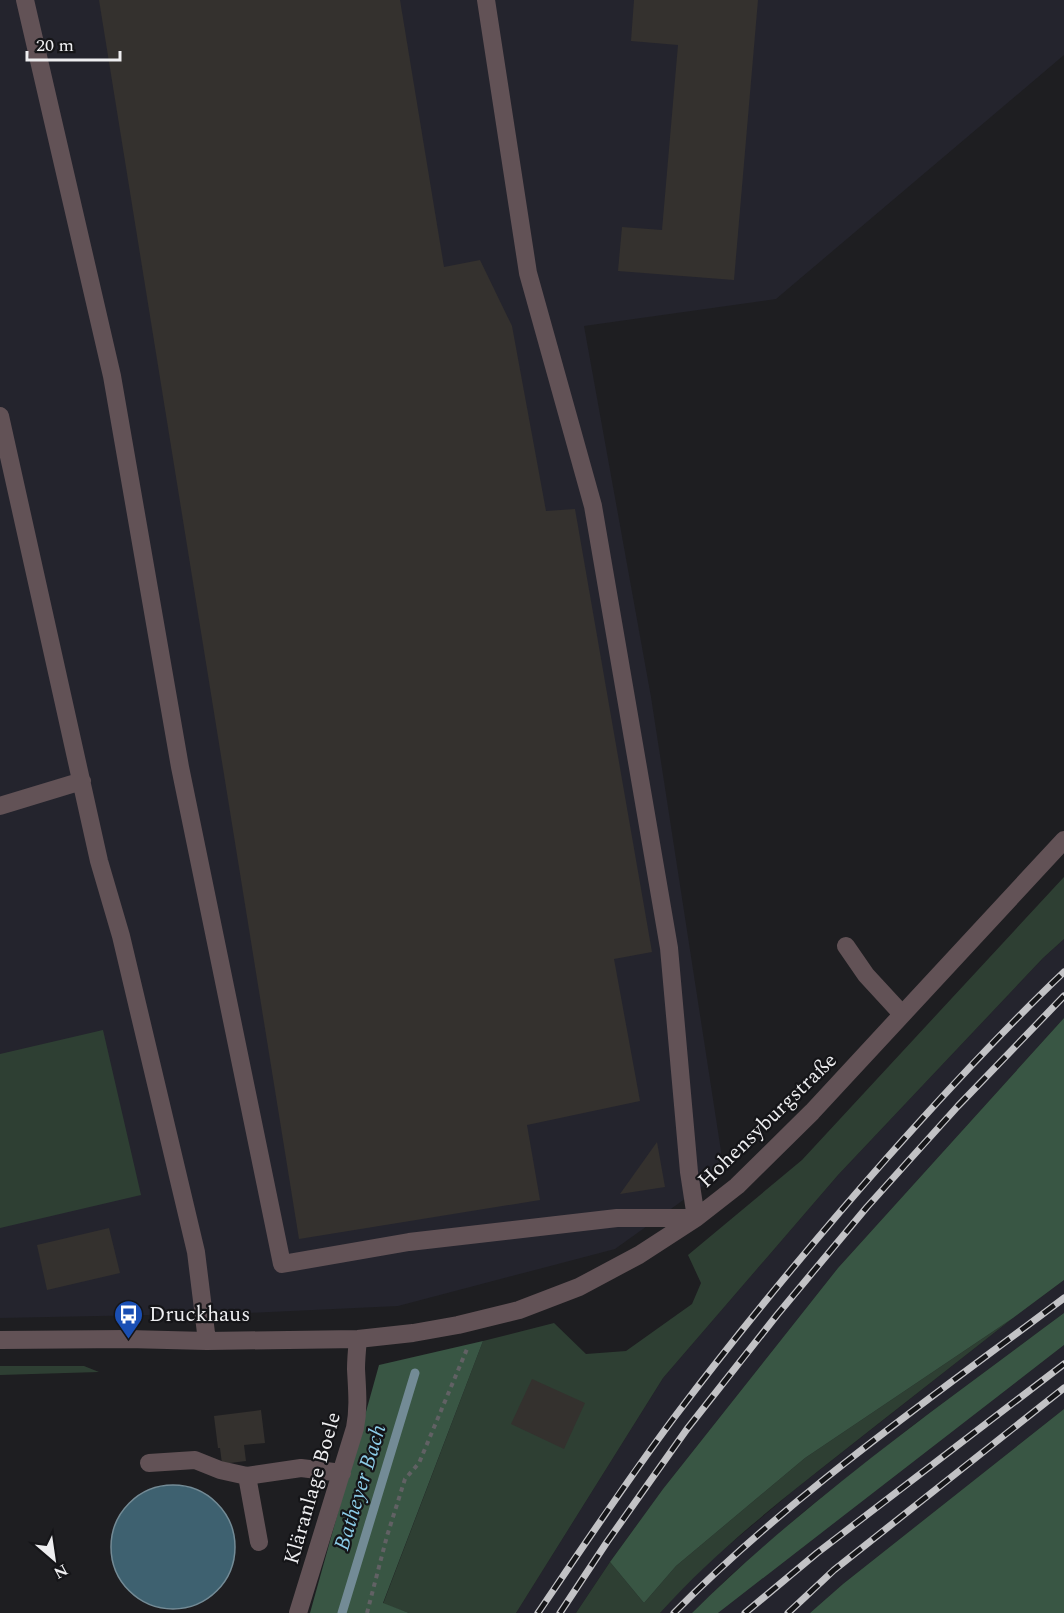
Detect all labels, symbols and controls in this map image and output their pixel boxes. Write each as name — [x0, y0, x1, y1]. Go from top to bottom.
scale bar — [27, 24, 120, 62]
text: 20 m — [36, 32, 74, 59]
street label: Hohensyburgstraße — [691, 1046, 845, 1196]
bus stop icon: Druckhaus — [112, 1298, 144, 1340]
place label: Druckhaus — [149, 1299, 250, 1331]
street label: Kläranlage Boele — [276, 1408, 350, 1568]
water label: Batheyer Bach — [326, 1420, 395, 1555]
north arrow — [24, 1529, 84, 1589]
text: N — [49, 1558, 72, 1585]

